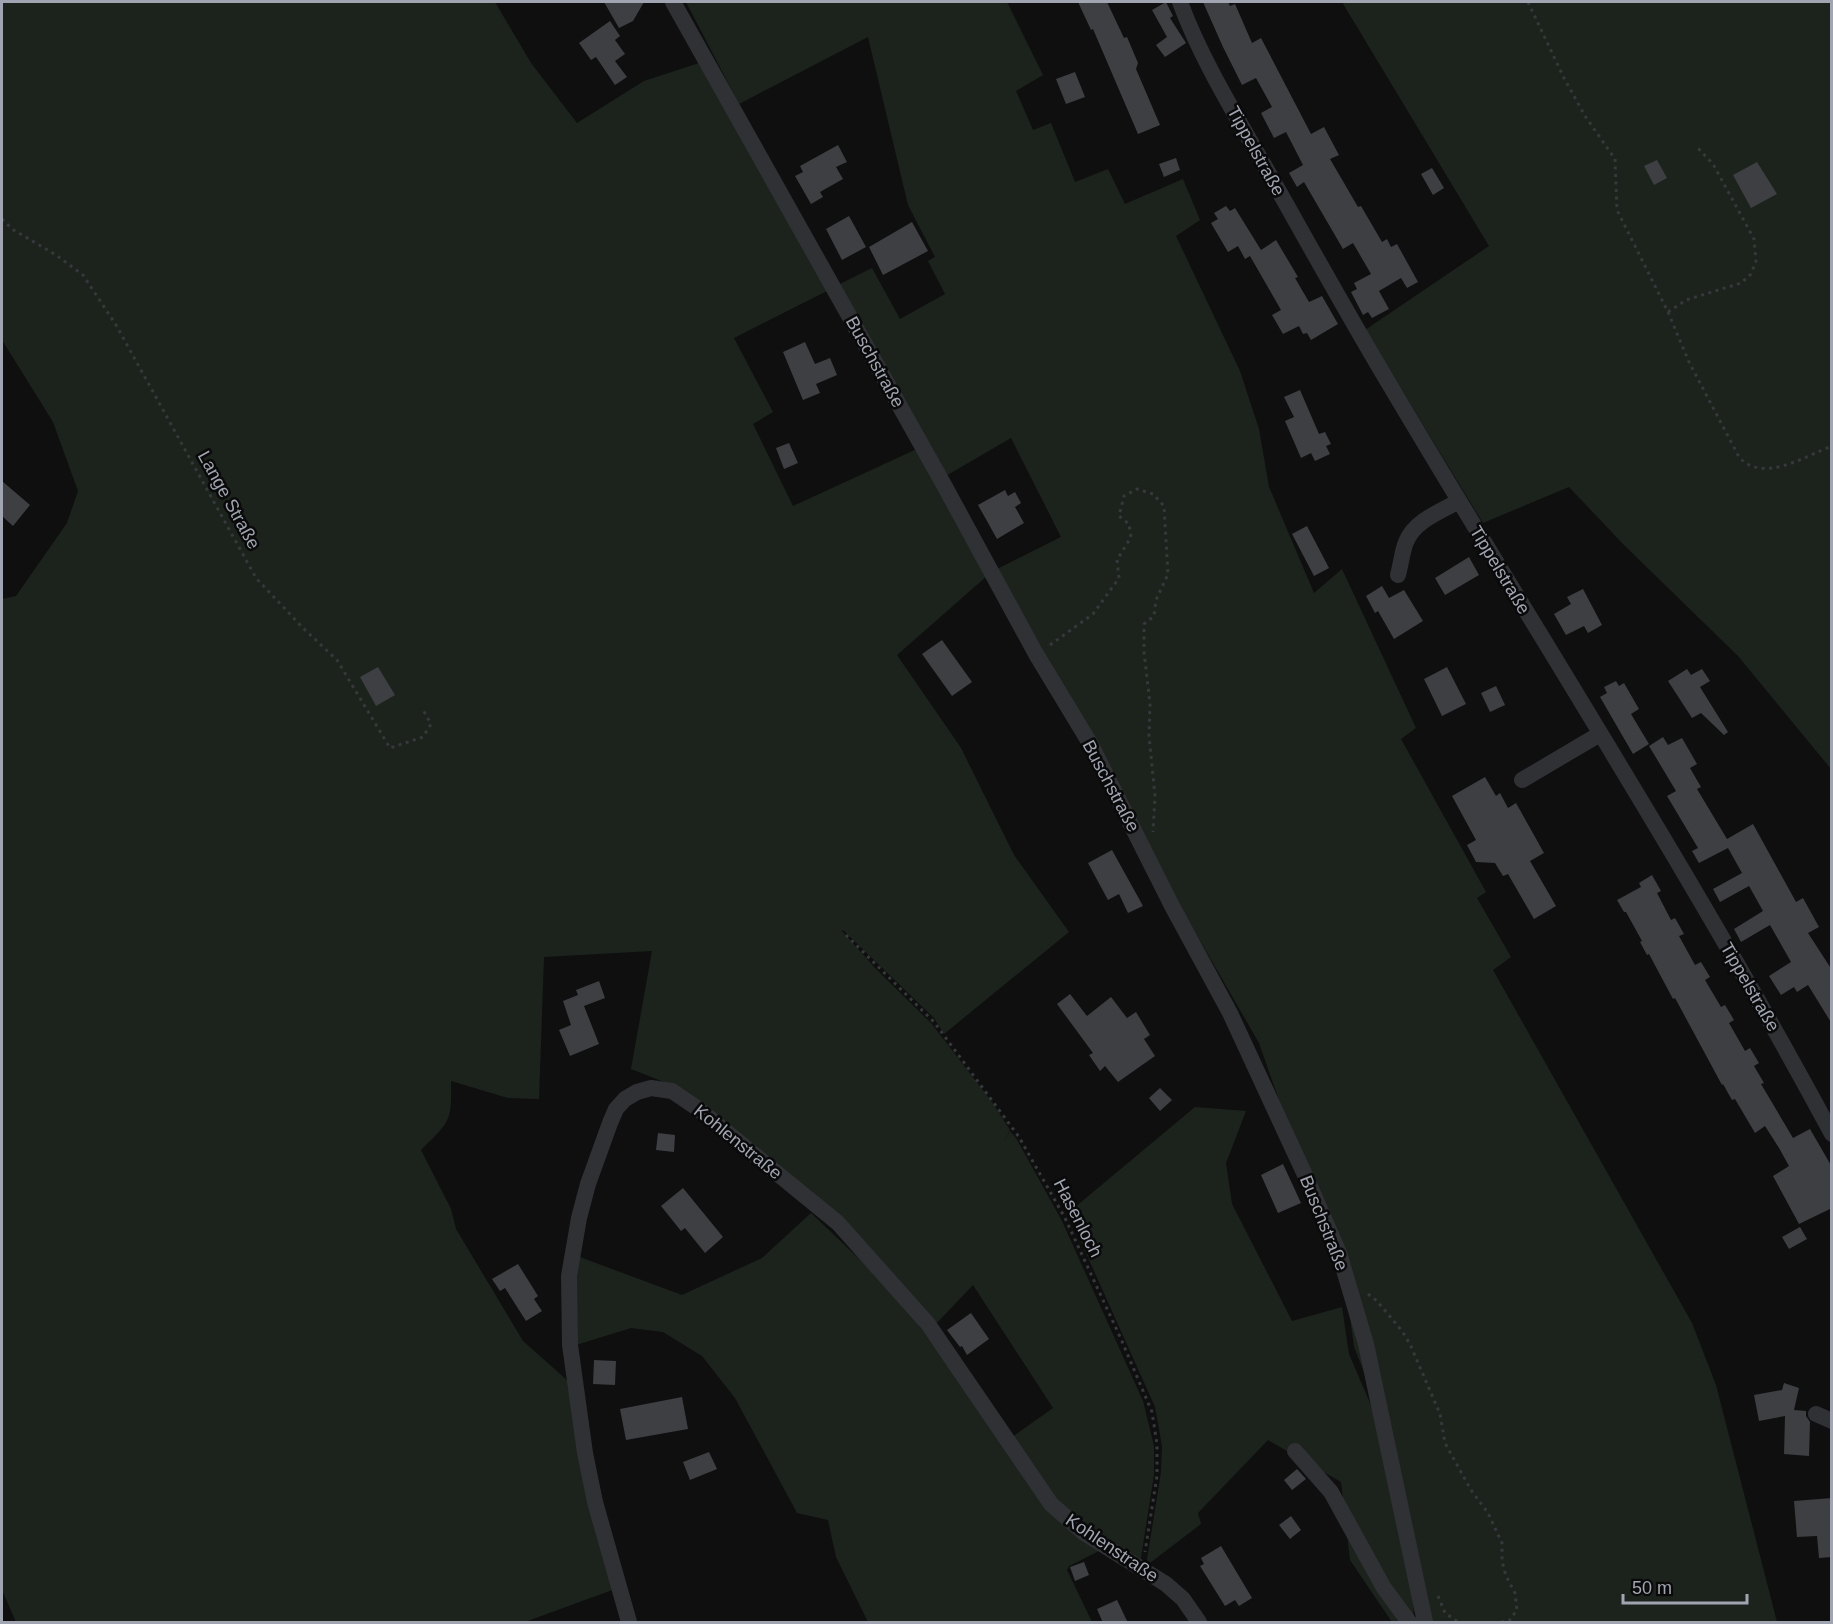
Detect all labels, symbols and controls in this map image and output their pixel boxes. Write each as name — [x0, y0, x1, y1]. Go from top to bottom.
street label: Tippelstraße — [1223, 103, 1289, 199]
street label: Buschstraße — [842, 313, 908, 411]
street label: Lange Straße — [194, 447, 264, 553]
street label: Tippelstraße — [1466, 522, 1534, 618]
street label: Buschstraße — [1078, 737, 1144, 835]
street label: Tippelstraße — [1716, 939, 1784, 1035]
street label: Kohlenstraße — [690, 1101, 786, 1183]
street label: Buschstraße — [1296, 1172, 1352, 1274]
street label: Hasenloch — [1050, 1176, 1106, 1260]
street label: Kohlenstraße — [1062, 1510, 1162, 1586]
scale bar — [1623, 1567, 1748, 1605]
text: 50 m — [1632, 1578, 1672, 1598]

